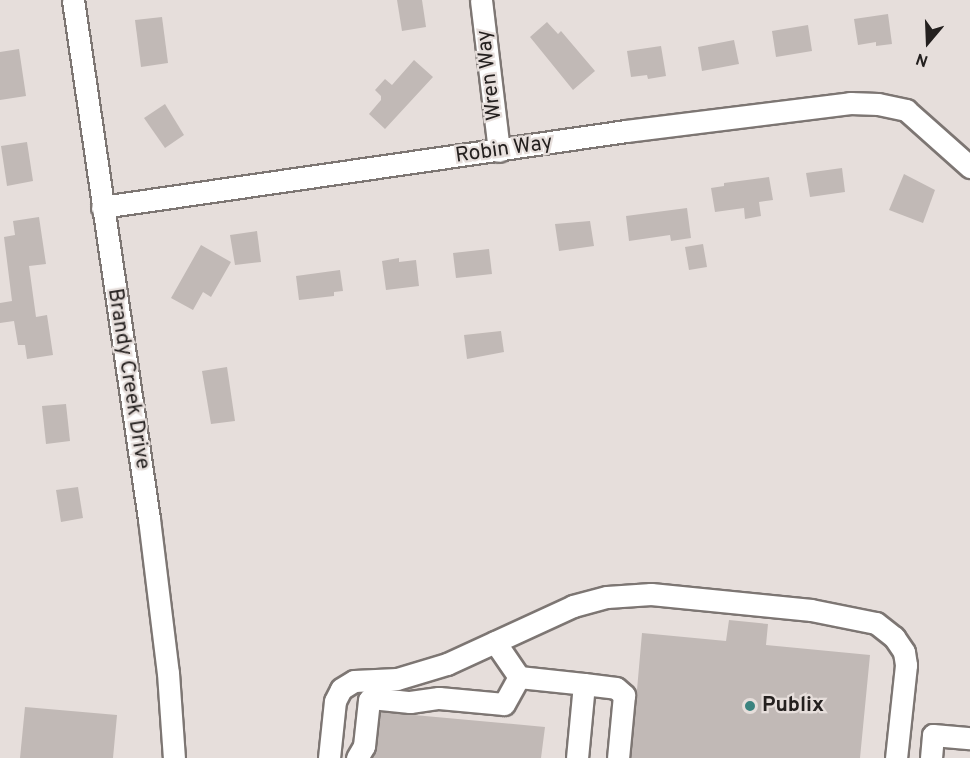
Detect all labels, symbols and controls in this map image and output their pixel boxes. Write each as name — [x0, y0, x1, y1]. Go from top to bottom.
north arrow — [898, 12, 958, 72]
street label: Wren Way — [472, 28, 508, 122]
text: N — [913, 48, 931, 70]
street label: Robin Way — [454, 131, 554, 169]
street label: Brandy Creek Drive — [101, 287, 155, 471]
place label: Publix — [762, 693, 824, 719]
marker: Publix — [743, 699, 757, 713]

